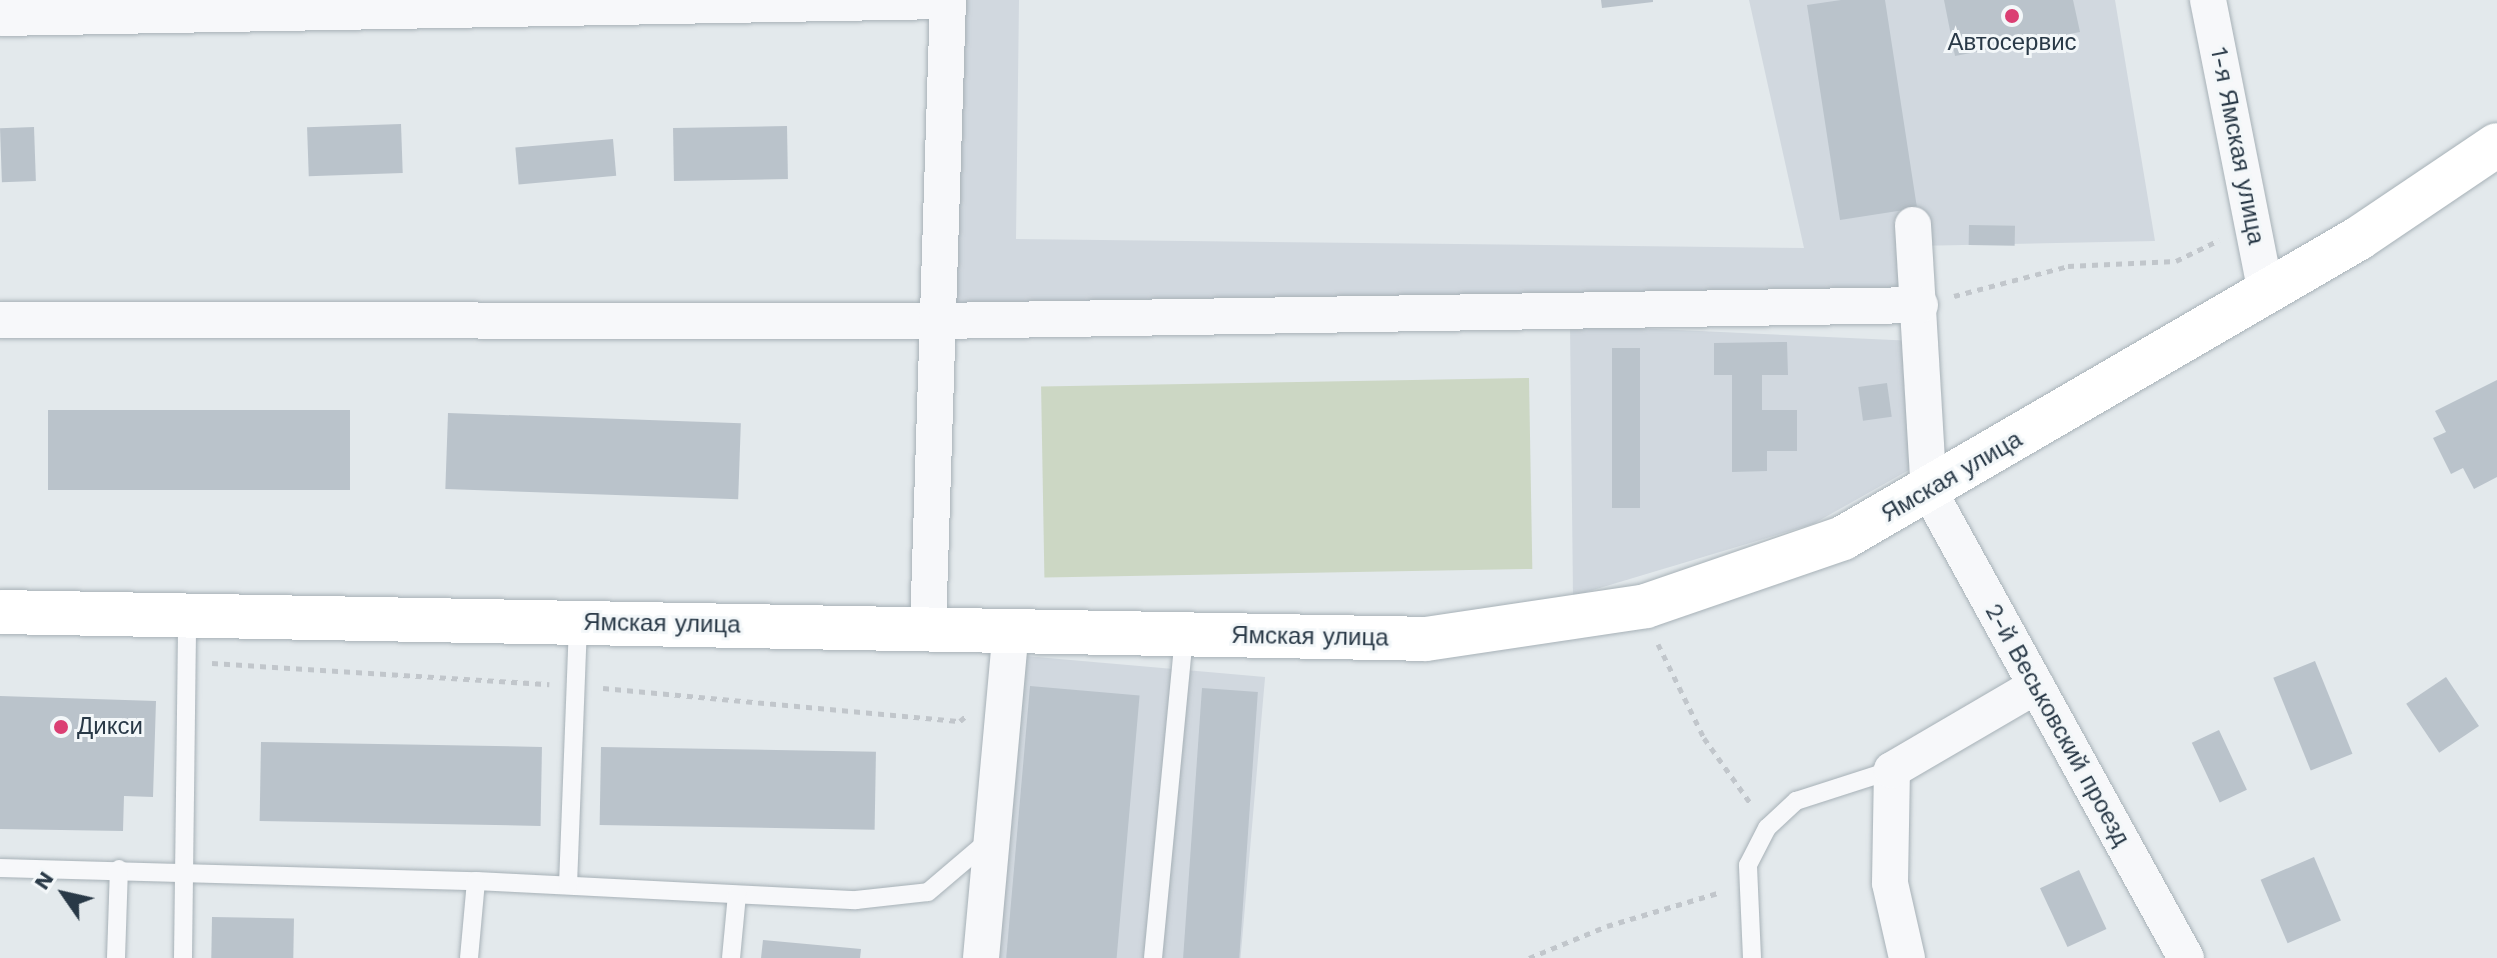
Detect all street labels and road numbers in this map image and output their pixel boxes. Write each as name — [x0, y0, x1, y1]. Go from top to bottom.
street label: 1-я Ямская улица — [2204, 45, 2270, 247]
street label: Ямская улица — [1877, 425, 2027, 529]
street label: 2-й Веськовский проезд — [1978, 599, 2136, 851]
street label: Ямская улица — [583, 608, 741, 640]
street label: Ямская улица — [1231, 621, 1389, 653]

